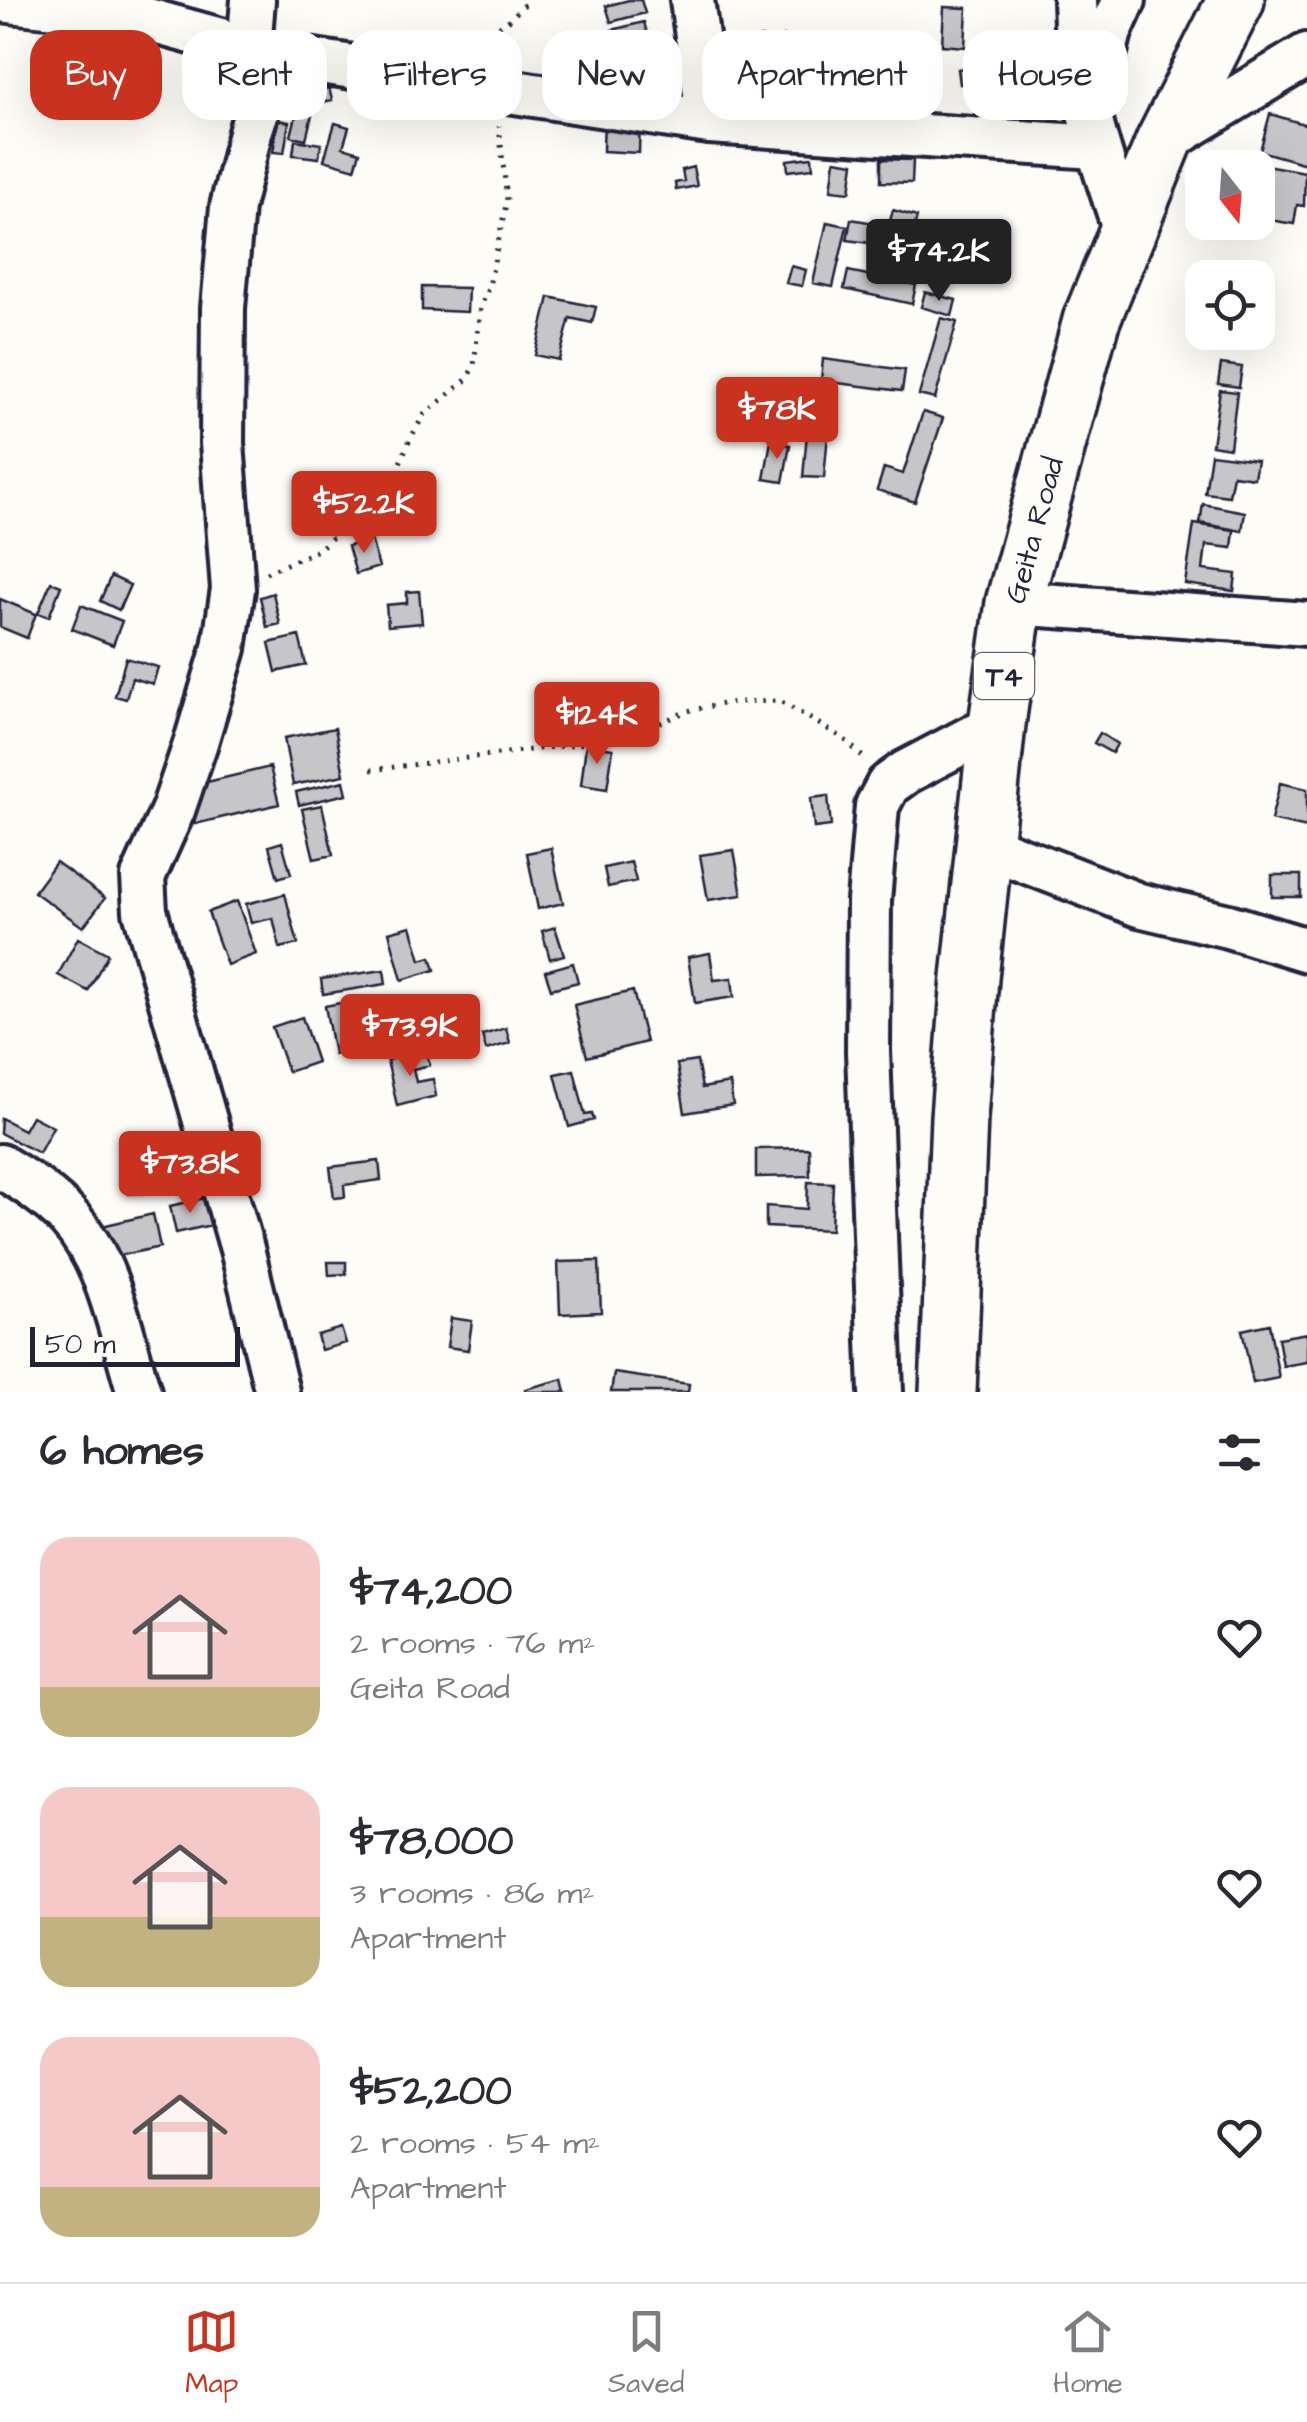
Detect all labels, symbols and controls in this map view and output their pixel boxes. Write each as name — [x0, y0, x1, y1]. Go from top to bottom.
chip: Buy — [30, 30, 162, 120]
chip: Rent — [182, 30, 327, 120]
chip: Filters — [347, 30, 522, 120]
chip: New — [542, 30, 682, 120]
chip: Apartment — [702, 30, 943, 120]
chip: House — [963, 30, 1128, 120]
north arrow — [1185, 150, 1275, 240]
map controls — [1185, 150, 1275, 350]
pin: $74.2K — [858, 219, 1020, 304]
text: $74.2K — [888, 229, 990, 274]
button: locate — [1185, 260, 1275, 350]
pin: $78K — [718, 377, 836, 462]
text: $78K — [738, 387, 816, 432]
street label: Geita Road — [995, 452, 1075, 608]
pin: $52.2K — [283, 471, 445, 556]
text: $52.2K — [314, 481, 414, 526]
road number: T4 — [974, 653, 1034, 699]
pin: $124K — [527, 682, 667, 767]
text: $124K — [556, 692, 638, 737]
pin: $73.9K — [329, 994, 491, 1079]
text: $73.9K — [362, 1004, 458, 1049]
pin: $73.8K — [109, 1131, 271, 1216]
text: $73.8K — [141, 1141, 239, 1186]
scale bar — [30, 1322, 240, 1366]
text: 50 m — [45, 1325, 116, 1364]
text: 6 homes — [40, 1423, 204, 1481]
icon: filters — [1212, 1425, 1267, 1480]
text: $74,200 — [350, 1563, 512, 1621]
icon: home — [120, 1577, 240, 1697]
icon: heart — [1212, 1610, 1267, 1665]
text: 2 rooms · 76 m² — [350, 1621, 595, 1666]
text: Geita Road — [350, 1666, 510, 1711]
text: $78,000 — [350, 1813, 513, 1871]
icon: home — [120, 1827, 240, 1947]
icon: heart — [1212, 1860, 1267, 1915]
text: 3 rooms · 86 m² — [350, 1871, 594, 1916]
text: Apartment — [350, 1916, 506, 1961]
text: $52,200 — [350, 2063, 512, 2121]
icon: home — [120, 2077, 240, 2197]
icon: heart — [1212, 2110, 1267, 2165]
text: 2 rooms · 54 m² — [350, 2121, 600, 2166]
text: Apartment — [350, 2166, 506, 2211]
tab: Map — [184, 2304, 239, 2403]
tab: Saved — [608, 2304, 684, 2403]
tab: Home — [1053, 2304, 1123, 2403]

